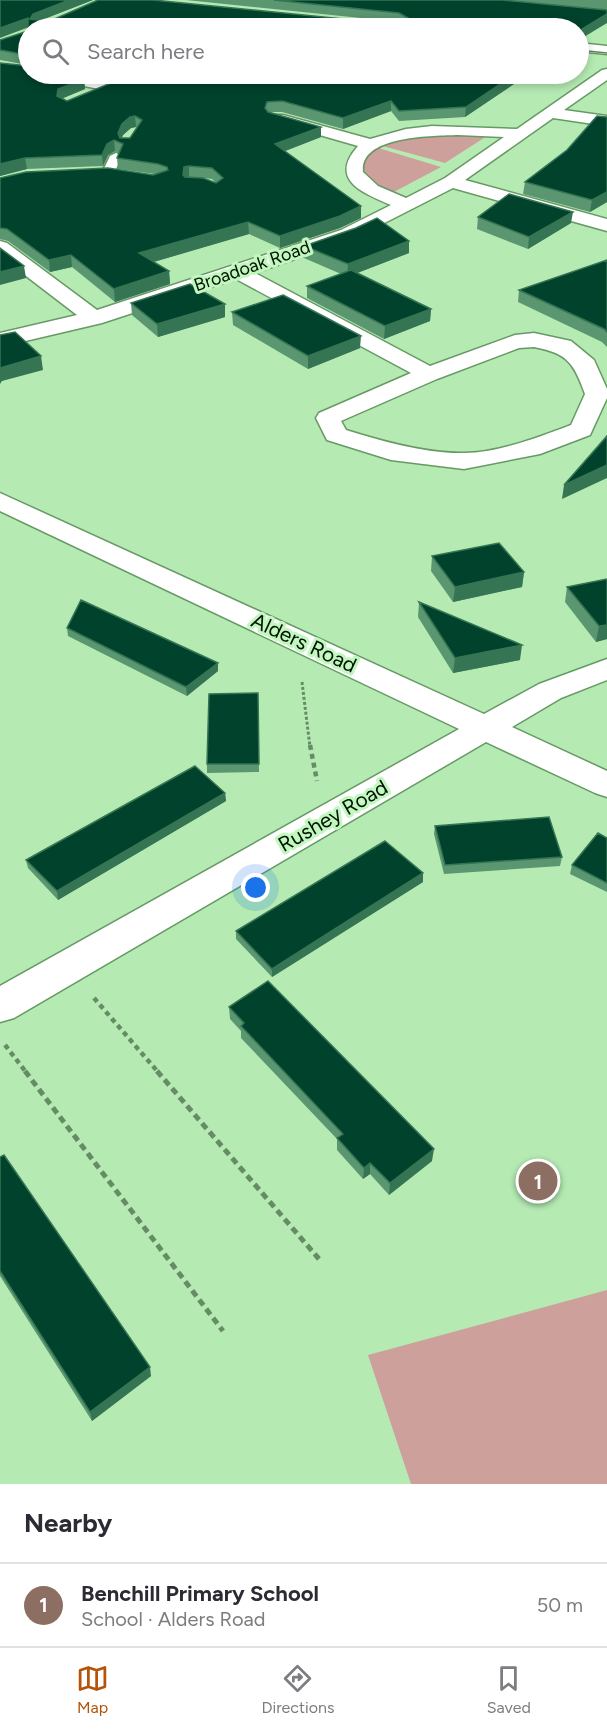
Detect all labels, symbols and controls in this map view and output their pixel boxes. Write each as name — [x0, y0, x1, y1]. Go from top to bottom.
search box — [18, 18, 589, 84]
icon: search — [39, 35, 72, 68]
text: Search here — [87, 38, 205, 65]
street label: Broadoak Road — [191, 236, 313, 296]
street label: Alders Road — [248, 607, 361, 678]
street label: Rushey Road — [274, 774, 392, 857]
your location — [241, 873, 270, 902]
pin: 1 — [518, 1158, 558, 1204]
text: Nearby — [24, 1507, 112, 1539]
text: Benchill Primary School — [81, 1580, 319, 1607]
text: 1 — [39, 1593, 48, 1617]
text: 50 m — [537, 1593, 583, 1617]
text: School · Alders Road — [81, 1607, 265, 1631]
tab: Map — [76, 1662, 109, 1717]
tab: Directions — [261, 1662, 334, 1717]
tab: Saved — [487, 1662, 531, 1717]

